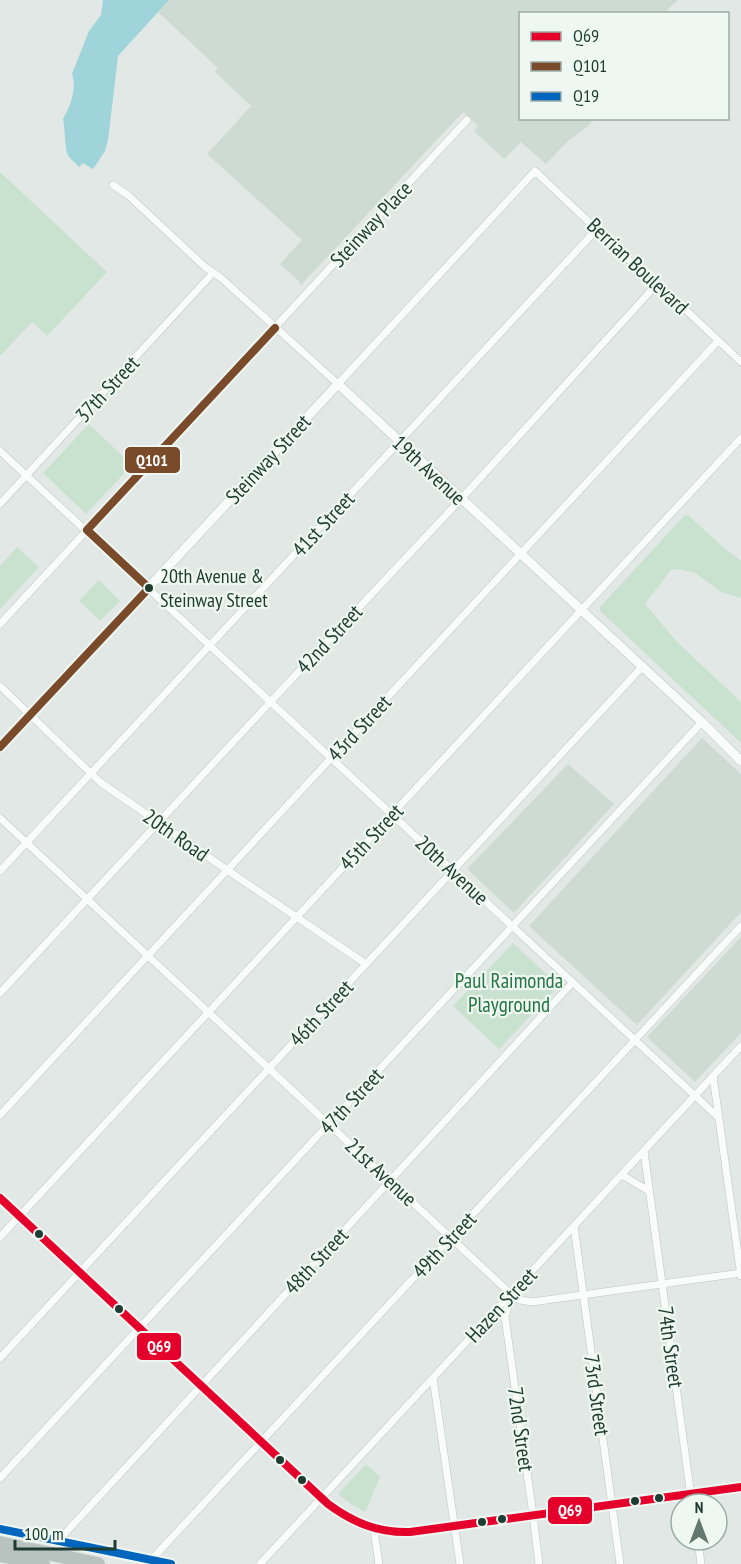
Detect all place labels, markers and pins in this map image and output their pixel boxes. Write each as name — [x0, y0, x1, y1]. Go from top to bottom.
place label: 20th Avenue & Steinway Street — [160, 563, 268, 613]
marker: 20th Avenue & Steinway Street — [143, 582, 155, 594]
unlabelled marker — [33, 1228, 45, 1240]
unlabelled marker — [113, 1303, 125, 1315]
unlabelled marker — [274, 1454, 286, 1466]
unlabelled marker — [296, 1474, 308, 1486]
unlabelled marker — [653, 1492, 665, 1504]
unlabelled marker — [629, 1495, 641, 1507]
unlabelled marker — [496, 1513, 508, 1525]
unlabelled marker — [476, 1516, 488, 1528]

